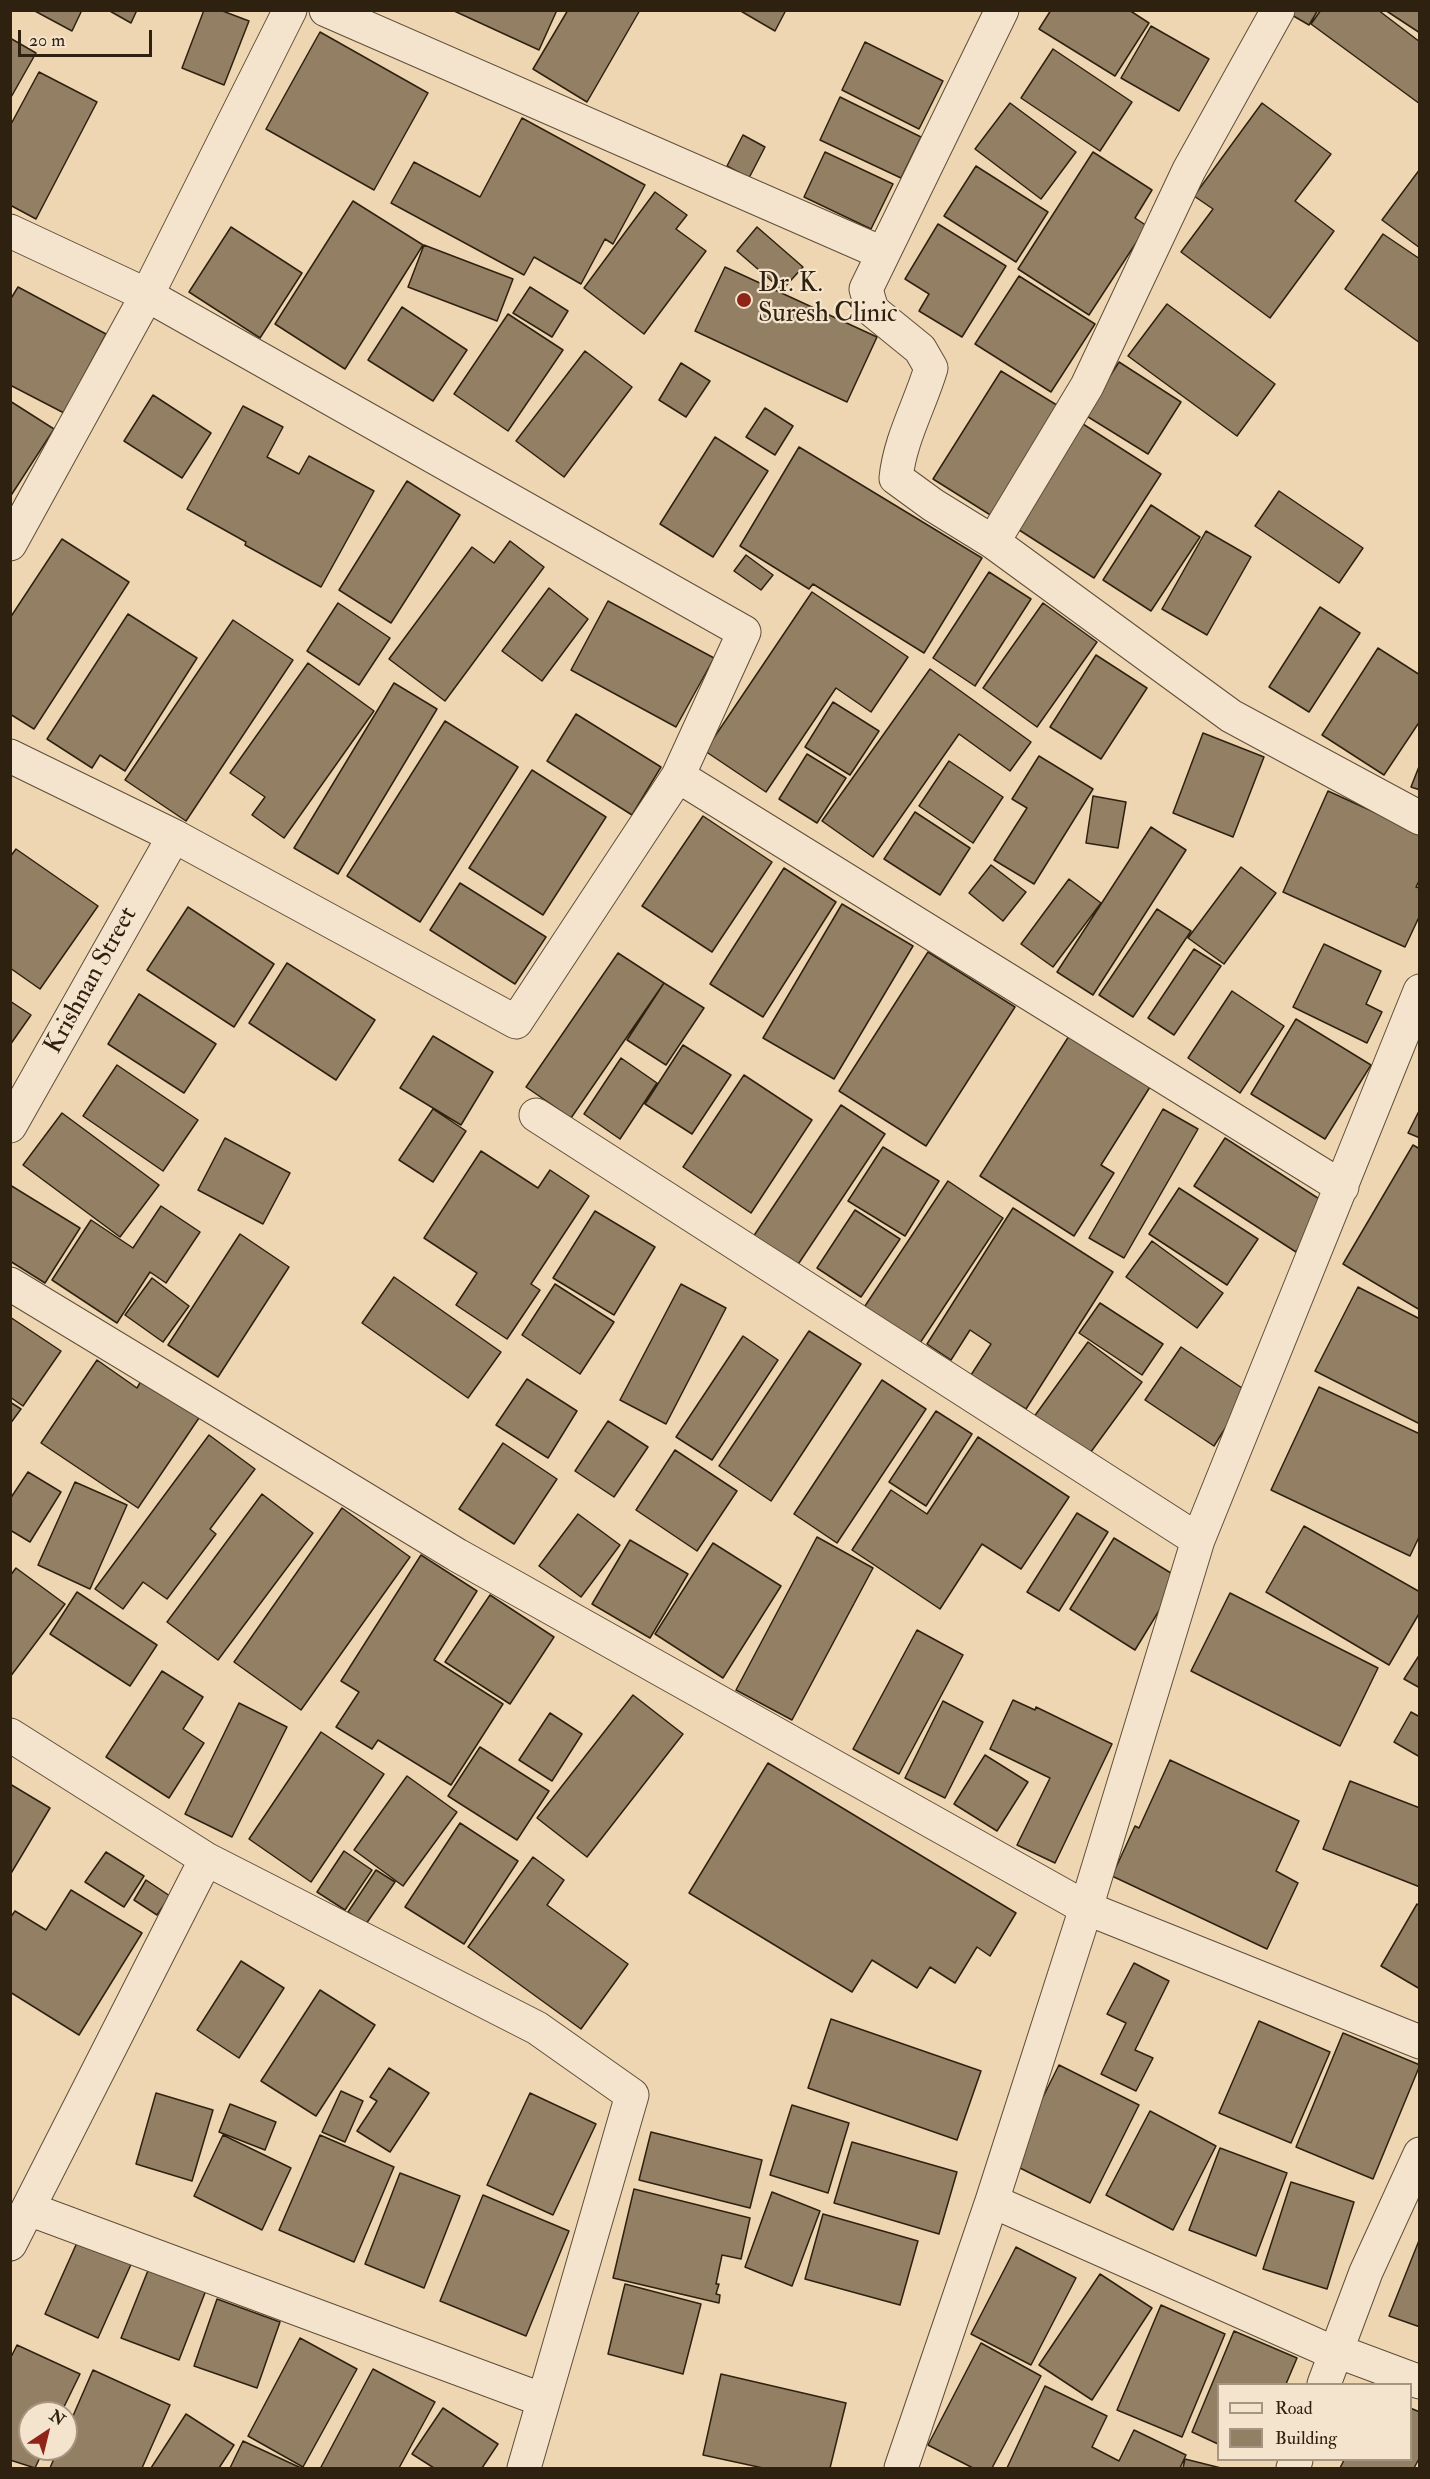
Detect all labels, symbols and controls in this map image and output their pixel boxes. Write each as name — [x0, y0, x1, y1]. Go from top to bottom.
scale bar — [21, 18, 154, 56]
text: 20 m — [29, 29, 65, 52]
place label: Dr. K. Suresh Clinic — [758, 269, 898, 330]
marker: Dr. K. Suresh Clinic — [735, 291, 753, 309]
street label: Krishnan Street — [39, 902, 145, 1060]
legend — [1217, 2383, 1412, 2461]
text: Road — [1275, 2397, 1313, 2420]
north arrow — [18, 2401, 78, 2461]
text: N — [46, 2406, 69, 2430]
text: Building — [1275, 2427, 1337, 2450]

